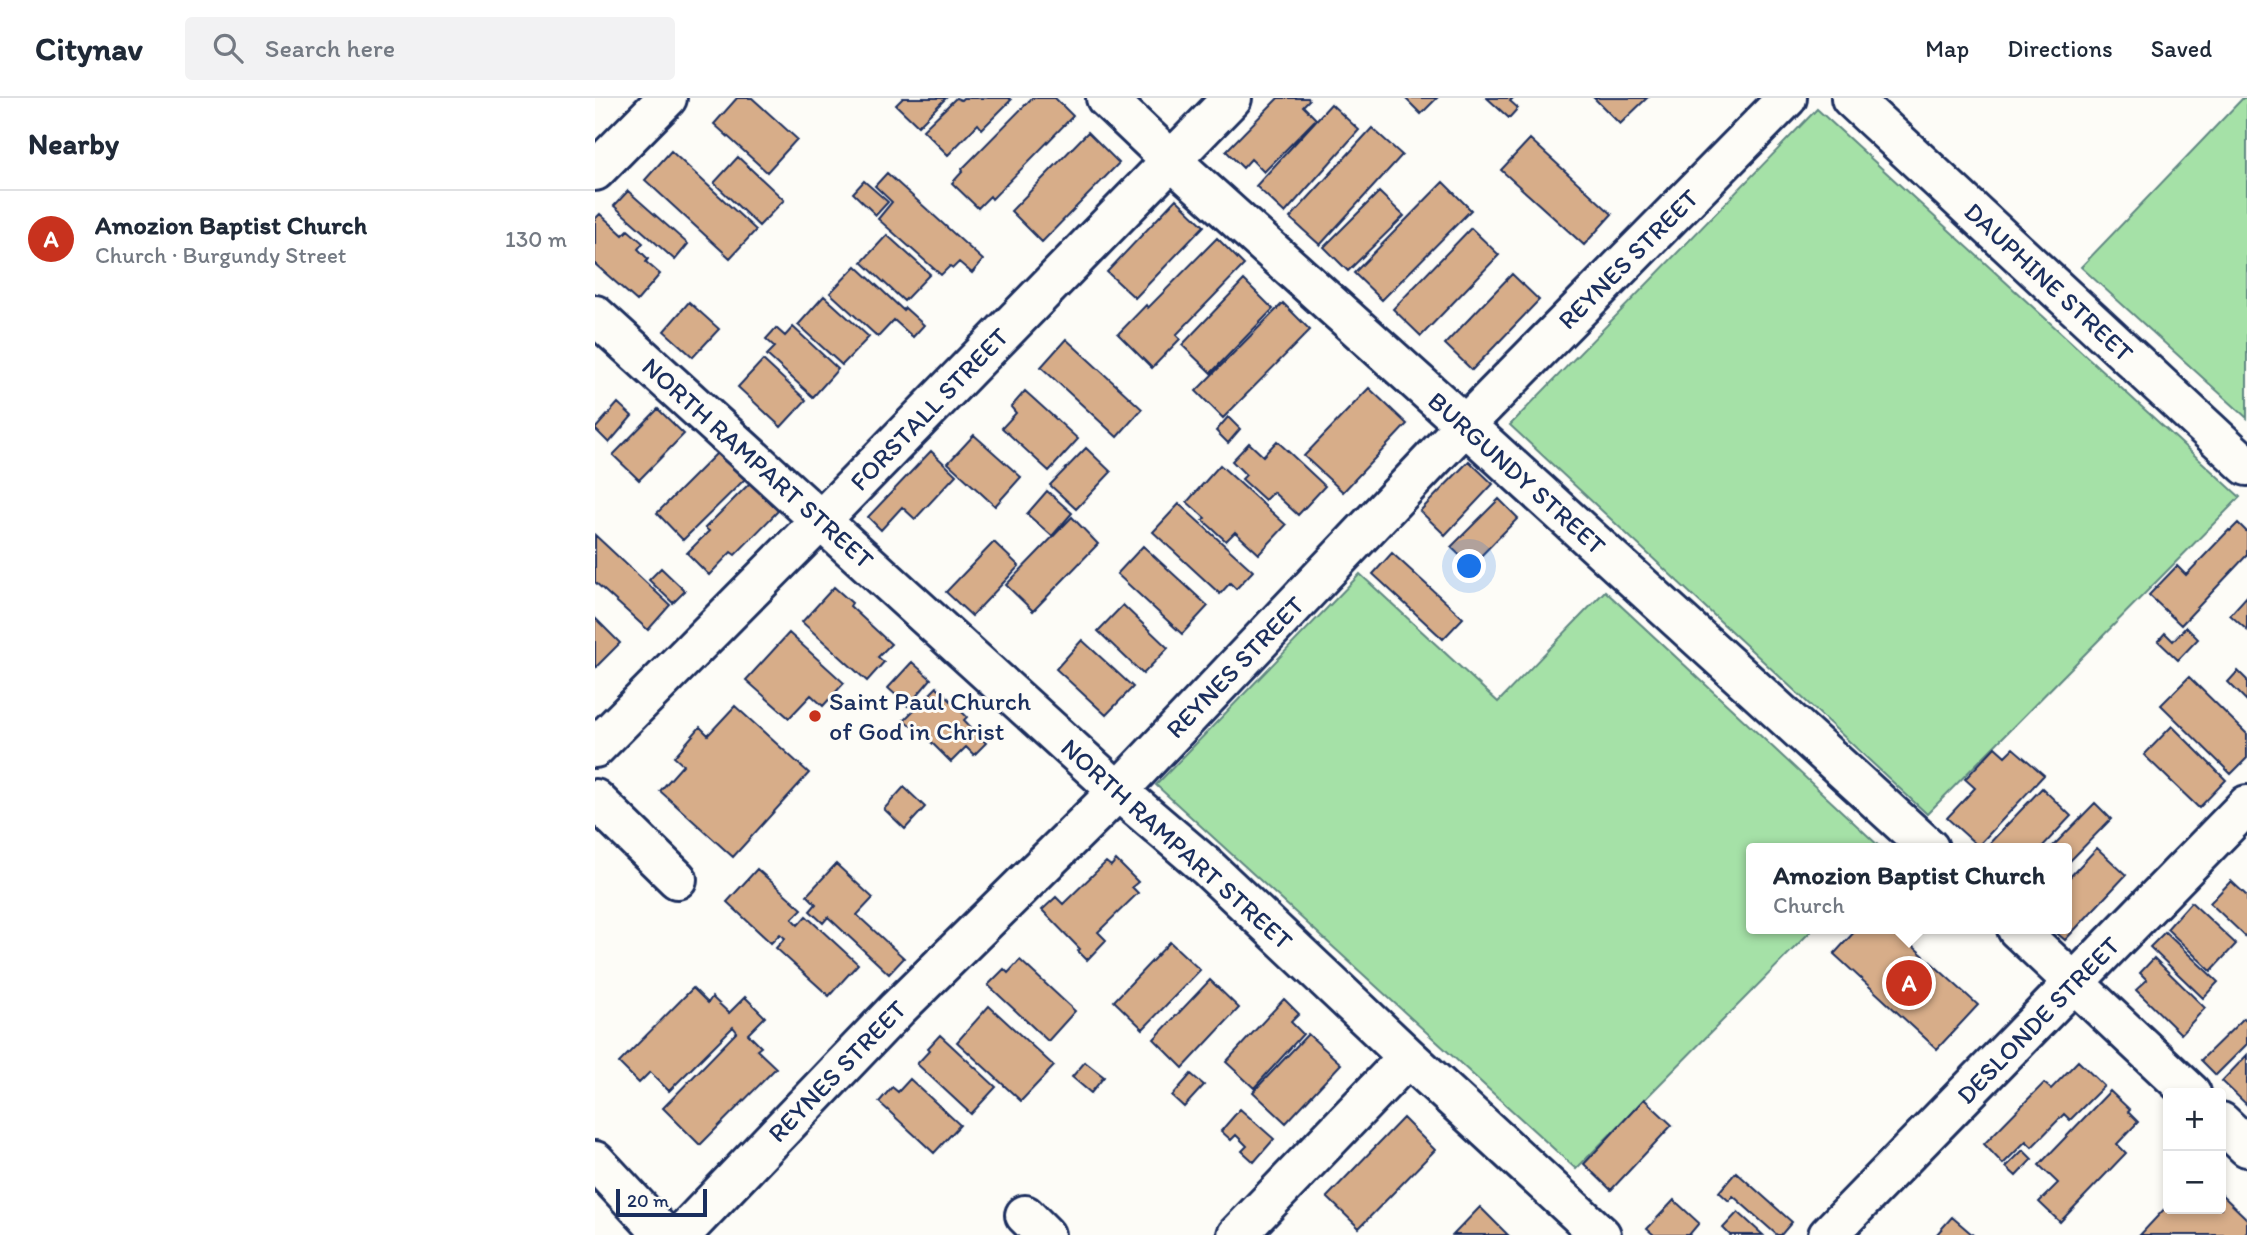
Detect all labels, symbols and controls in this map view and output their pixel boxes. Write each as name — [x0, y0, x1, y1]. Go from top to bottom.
search box — [185, 17, 675, 80]
text: Citynav — [35, 29, 143, 68]
icon: search — [209, 29, 247, 67]
text: Search here — [265, 32, 395, 64]
text: Map — [1925, 34, 1969, 63]
text: Directions — [2007, 34, 2113, 63]
text: Saved — [2151, 34, 2212, 63]
text: Nearby — [28, 125, 119, 162]
street label: REYNES STREET — [1551, 182, 1705, 336]
street label: DAUPHINE STREET — [1958, 195, 2141, 369]
text: Amozion Baptist Church — [95, 209, 367, 241]
text: A — [44, 225, 58, 253]
text: 130 m — [505, 225, 567, 253]
text: Church · Burgundy Street — [95, 241, 346, 269]
street label: FORSTALL STREET — [843, 320, 1015, 497]
street label: NORTH RAMPART STREET — [636, 350, 881, 576]
street label: BURGUNDY STREET — [1421, 385, 1613, 562]
your location — [1452, 549, 1486, 583]
street label: REYNES STREET — [1159, 589, 1311, 745]
place label: Saint Paul Church of God in Christ — [829, 685, 1031, 747]
marker: Saint Paul Church of God in Christ — [807, 708, 823, 724]
street label: NORTH RAMPART STREET — [1055, 731, 1300, 957]
popup — [1746, 843, 2072, 934]
text: Amozion Baptist Church — [1773, 859, 2045, 891]
text: Church — [1773, 891, 1845, 919]
street label: DESLONDE STREET — [1950, 929, 2127, 1111]
pin: A — [1886, 957, 1932, 1009]
street label: REYNES STREET — [761, 993, 913, 1149]
map controls — [2163, 1088, 2226, 1214]
button: + — [2163, 1088, 2226, 1151]
button: − — [2163, 1151, 2226, 1214]
scale bar — [616, 1186, 707, 1218]
text: 20 m — [627, 1189, 669, 1212]

